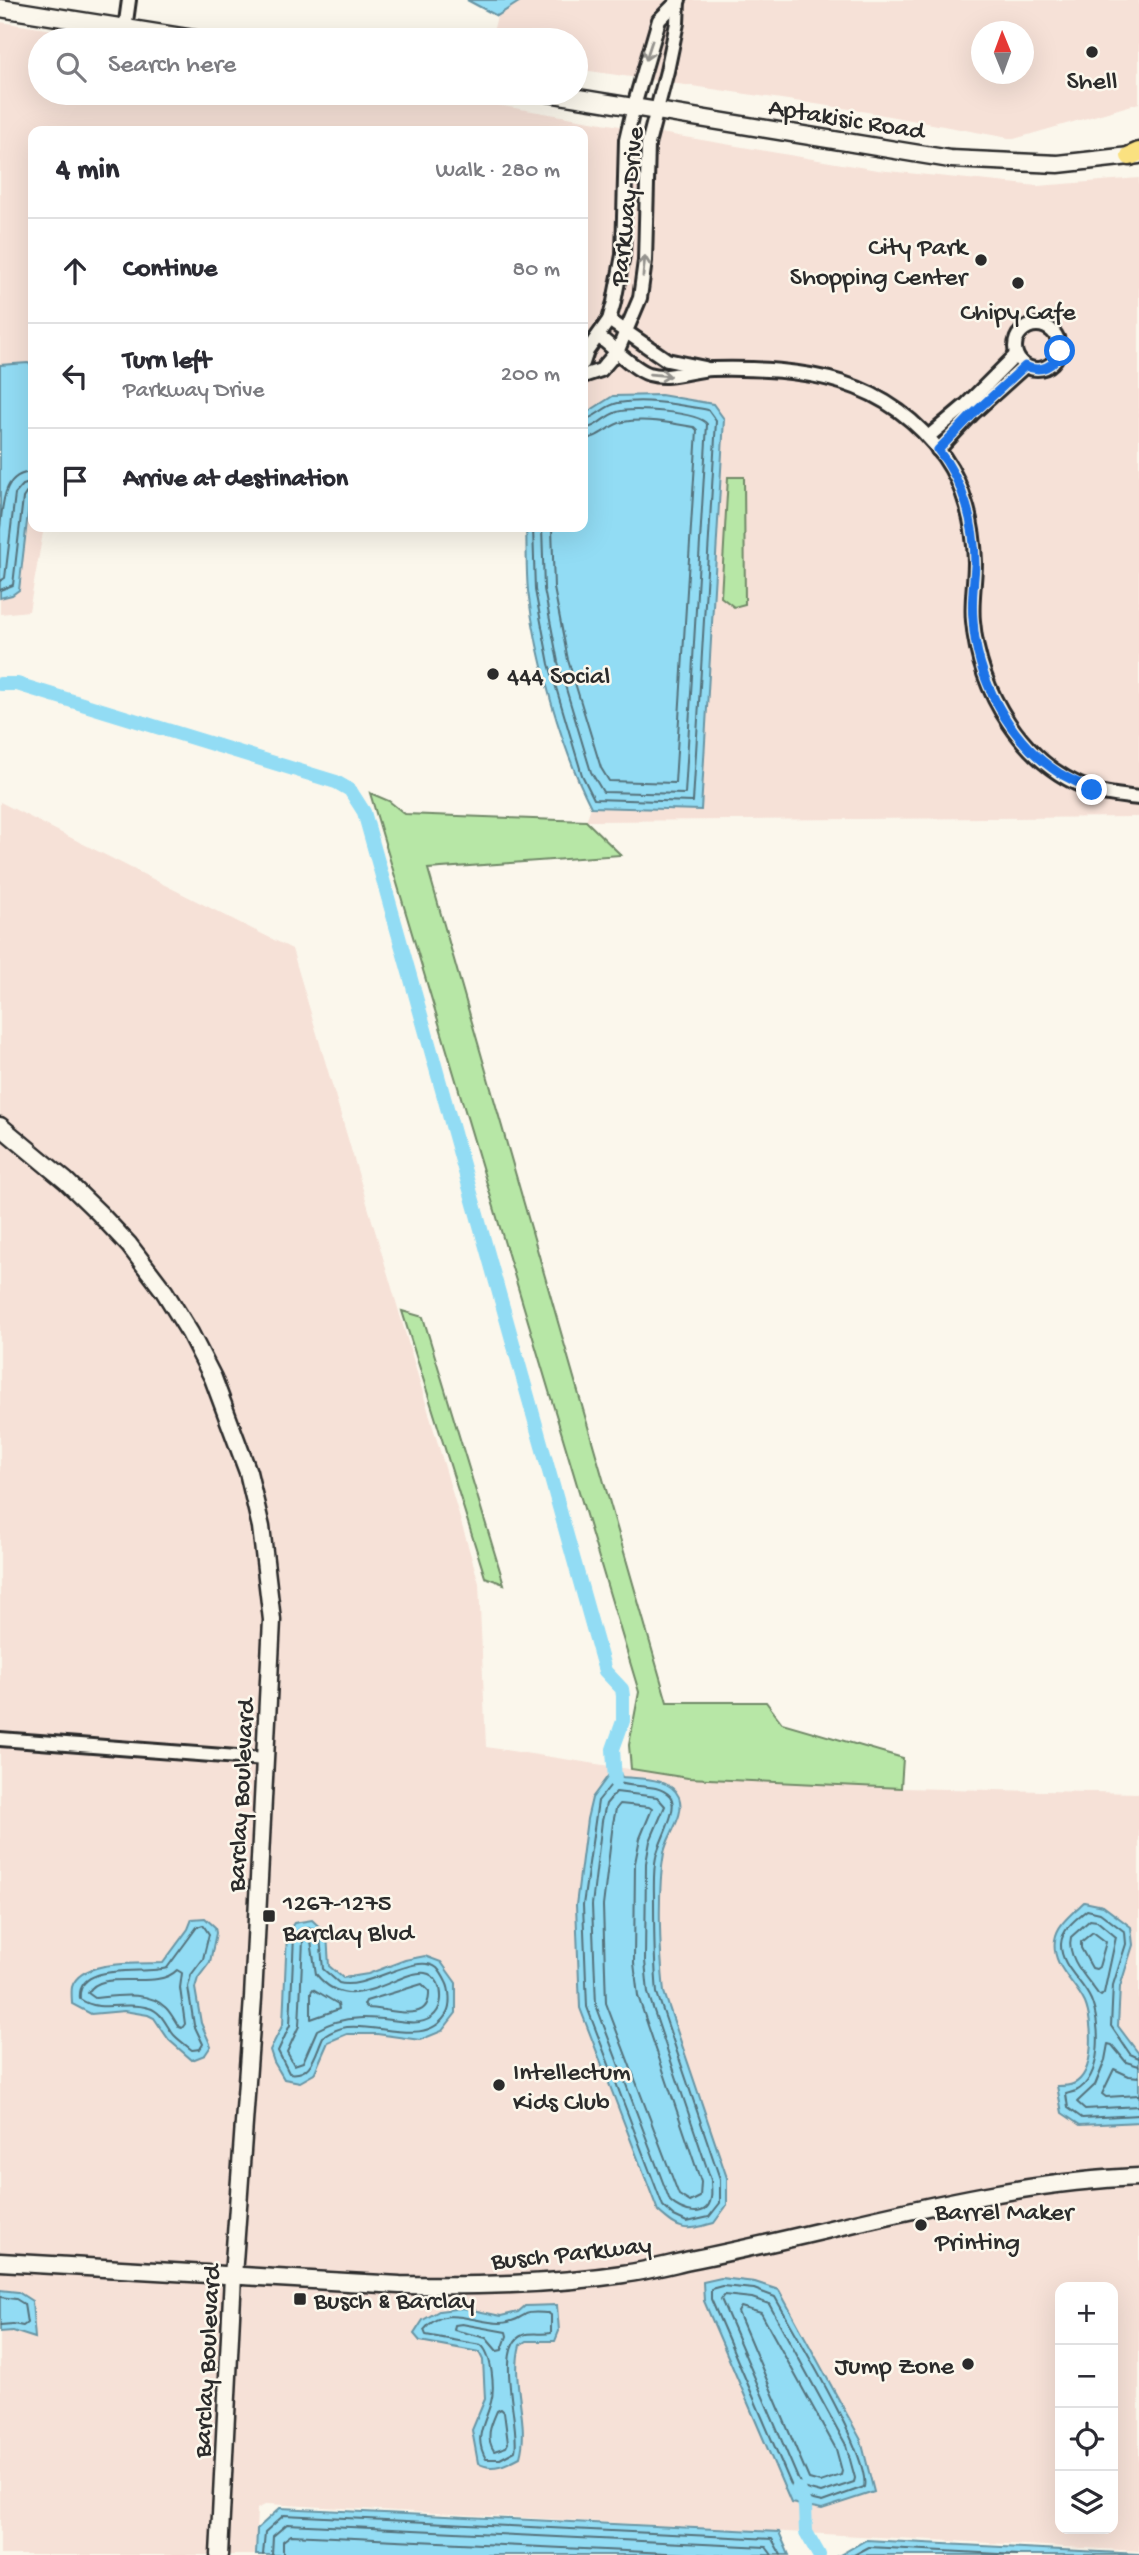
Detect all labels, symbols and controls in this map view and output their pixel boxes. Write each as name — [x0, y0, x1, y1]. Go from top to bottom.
north arrow — [971, 21, 1034, 84]
search box — [28, 28, 588, 105]
one-way arrow — [642, 39, 655, 61]
marker: Shell — [1084, 44, 1100, 60]
icon: search — [52, 48, 90, 86]
text: Search here — [108, 51, 236, 82]
place label: Shell — [1067, 68, 1117, 99]
street label: Aptakisic Road — [766, 94, 928, 149]
street label: Parkway Drive — [606, 125, 653, 289]
text: 4 min — [56, 154, 119, 189]
text: Walk · 280 m — [436, 158, 560, 185]
place label: City Park Shopping Center — [790, 234, 970, 295]
icon: ahead — [56, 252, 94, 290]
marker: City Park Shopping Center — [973, 252, 989, 268]
text: Continue — [123, 255, 217, 286]
one-way arrow — [638, 255, 651, 278]
text: 80 m — [513, 257, 560, 284]
marker: Chipy Cafe — [1010, 275, 1026, 291]
place label: Chipy Cafe — [960, 299, 1076, 330]
route start — [1044, 335, 1075, 366]
text: Turn left — [123, 347, 211, 378]
icon: left — [56, 357, 94, 395]
text: 200 m — [501, 362, 560, 389]
one-way arrow — [648, 368, 671, 381]
text: Parkway Drive — [123, 378, 264, 405]
icon: arrive — [56, 462, 94, 500]
text: Arrive at destination — [123, 465, 348, 496]
place label: 444 Social — [507, 663, 610, 694]
marker: 444 Social — [485, 666, 501, 682]
route end — [1076, 774, 1107, 805]
street label: Barclay Boulevard — [223, 1696, 264, 1894]
place label: 1267-1275 Barclay Blvd — [282, 1890, 415, 1951]
marker: 1267-1275 Barclay Blvd — [261, 1908, 277, 1924]
place label: Intellectum Kids Club — [513, 2059, 631, 2120]
marker: Intellectum Kids Club — [491, 2077, 507, 2093]
place label: Barrel Maker Printing — [934, 2199, 1076, 2260]
marker: Barrel Maker Printing — [913, 2217, 929, 2233]
street label: Busch Parkway — [489, 2232, 653, 2279]
street label: Barclay Boulevard — [189, 2262, 230, 2460]
map controls — [1055, 2282, 1118, 2534]
button: + — [1055, 2282, 1118, 2345]
place label: Busch & Barclay — [313, 2288, 475, 2319]
marker: Busch & Barclay — [292, 2291, 308, 2307]
button: − — [1055, 2345, 1118, 2408]
place label: Jump Zone — [835, 2353, 955, 2384]
marker: Jump Zone — [960, 2356, 976, 2372]
button: locate — [1055, 2408, 1118, 2471]
button: layers — [1055, 2471, 1118, 2534]

